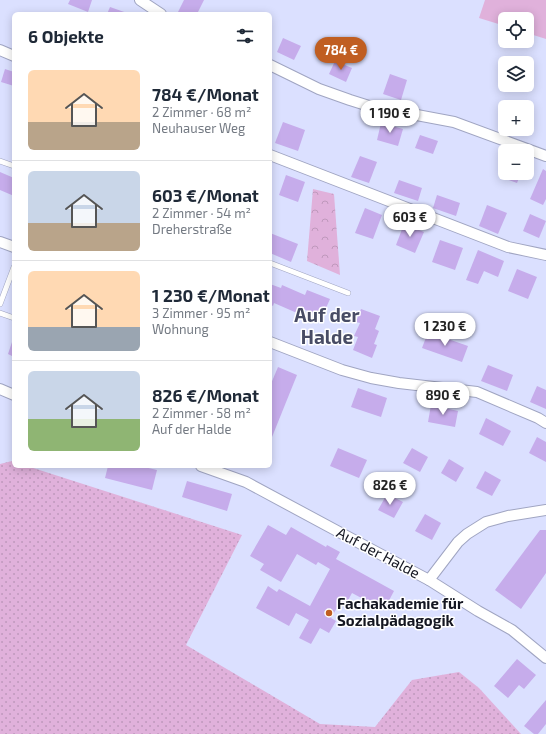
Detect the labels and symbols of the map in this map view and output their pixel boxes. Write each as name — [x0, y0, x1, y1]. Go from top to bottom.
pin: 784 € — [313, 37, 369, 71]
pin: 1 190 € — [353, 100, 427, 134]
pin: 603 € — [382, 204, 438, 238]
district label: Auf der Halde — [294, 303, 360, 348]
pin: 1 230 € — [408, 313, 482, 347]
pin: 890 € — [415, 382, 471, 416]
pin: 826 € — [362, 472, 418, 506]
street label: Auf der Halde — [334, 523, 423, 582]
place label: Fachakademie für Sozialpädagogik — [337, 594, 464, 629]
marker: Fachakademie für Sozialpädagogik — [324, 608, 334, 618]

